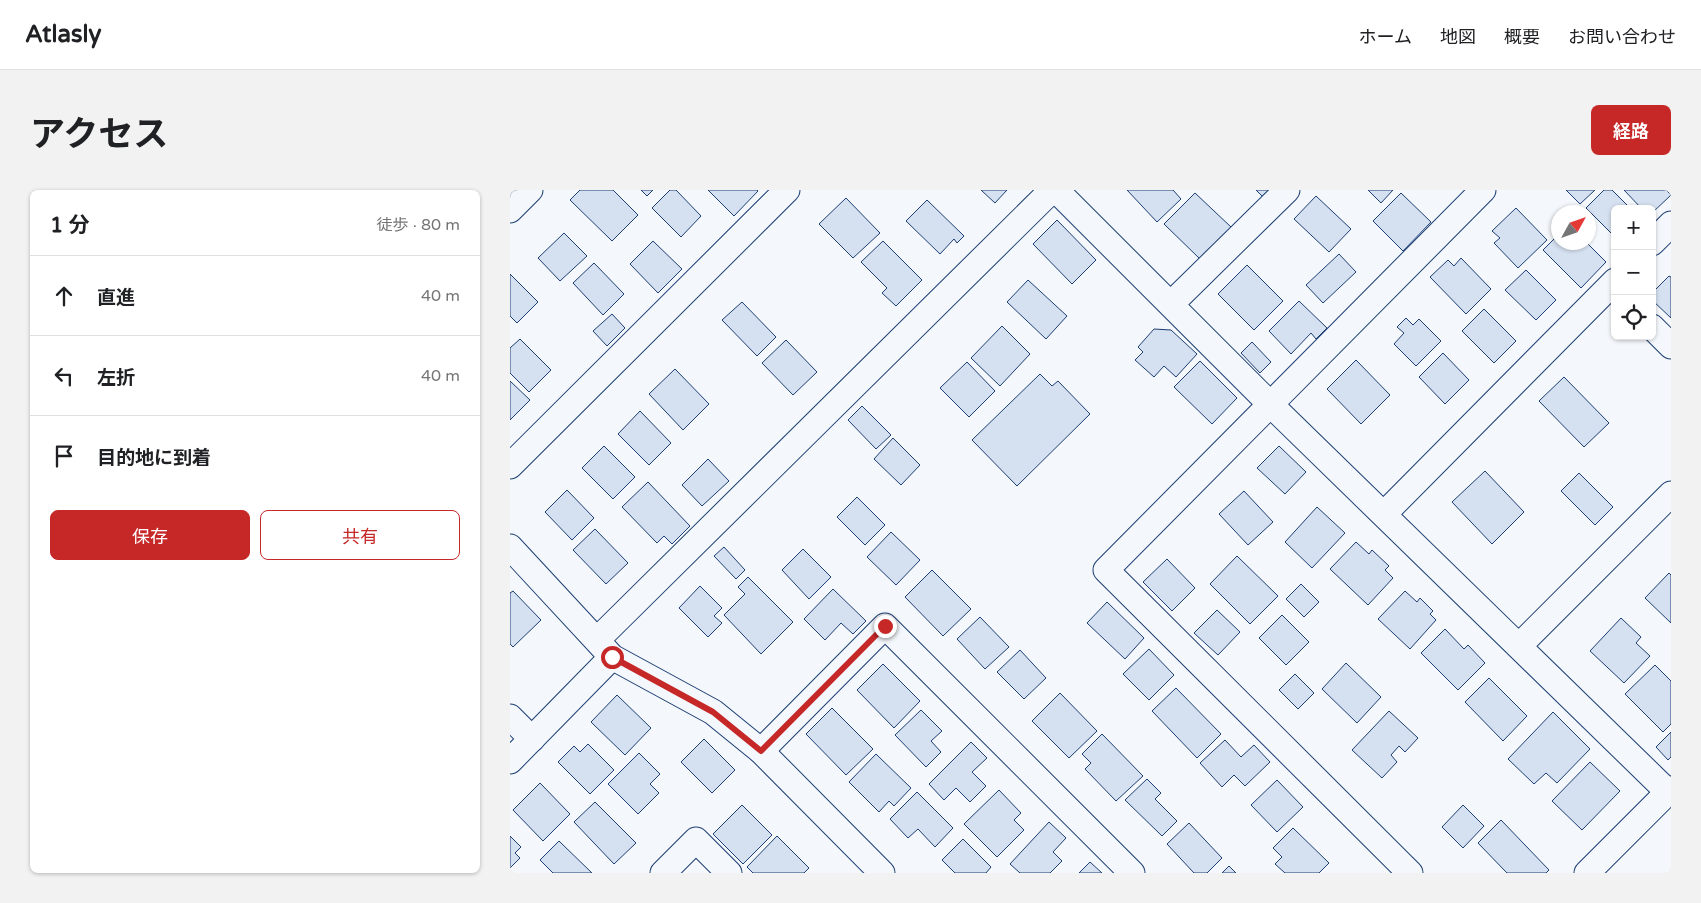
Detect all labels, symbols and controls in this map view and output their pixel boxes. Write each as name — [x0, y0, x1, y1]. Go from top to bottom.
text: Atlasly — [25, 20, 101, 49]
text: ホーム — [1359, 26, 1412, 48]
text: 地図 — [1440, 26, 1476, 48]
text: 概要 — [1504, 26, 1540, 48]
text: お問い合わせ — [1568, 26, 1676, 48]
button: 経路 — [1591, 105, 1671, 155]
text: アクセス — [30, 114, 168, 156]
north arrow — [1551, 205, 1596, 250]
map controls — [1611, 205, 1656, 340]
button: + — [1611, 205, 1656, 250]
text: 1 分 — [50, 213, 90, 238]
text: 徒歩 · 80 m — [377, 215, 460, 235]
button: − — [1611, 250, 1656, 295]
icon: ahead — [50, 282, 78, 310]
text: 40 m — [421, 286, 460, 306]
text: 直進 — [97, 287, 135, 309]
button: locate — [1611, 295, 1656, 340]
icon: left — [50, 362, 78, 390]
text: 40 m — [421, 366, 460, 386]
text: 左折 — [97, 367, 135, 389]
icon: arrive — [50, 442, 78, 470]
text: 目的地に到着 — [97, 447, 211, 469]
button: 保存 — [50, 510, 250, 560]
button: 共有 — [260, 510, 460, 560]
route end — [874, 615, 897, 638]
route start — [601, 646, 624, 669]

